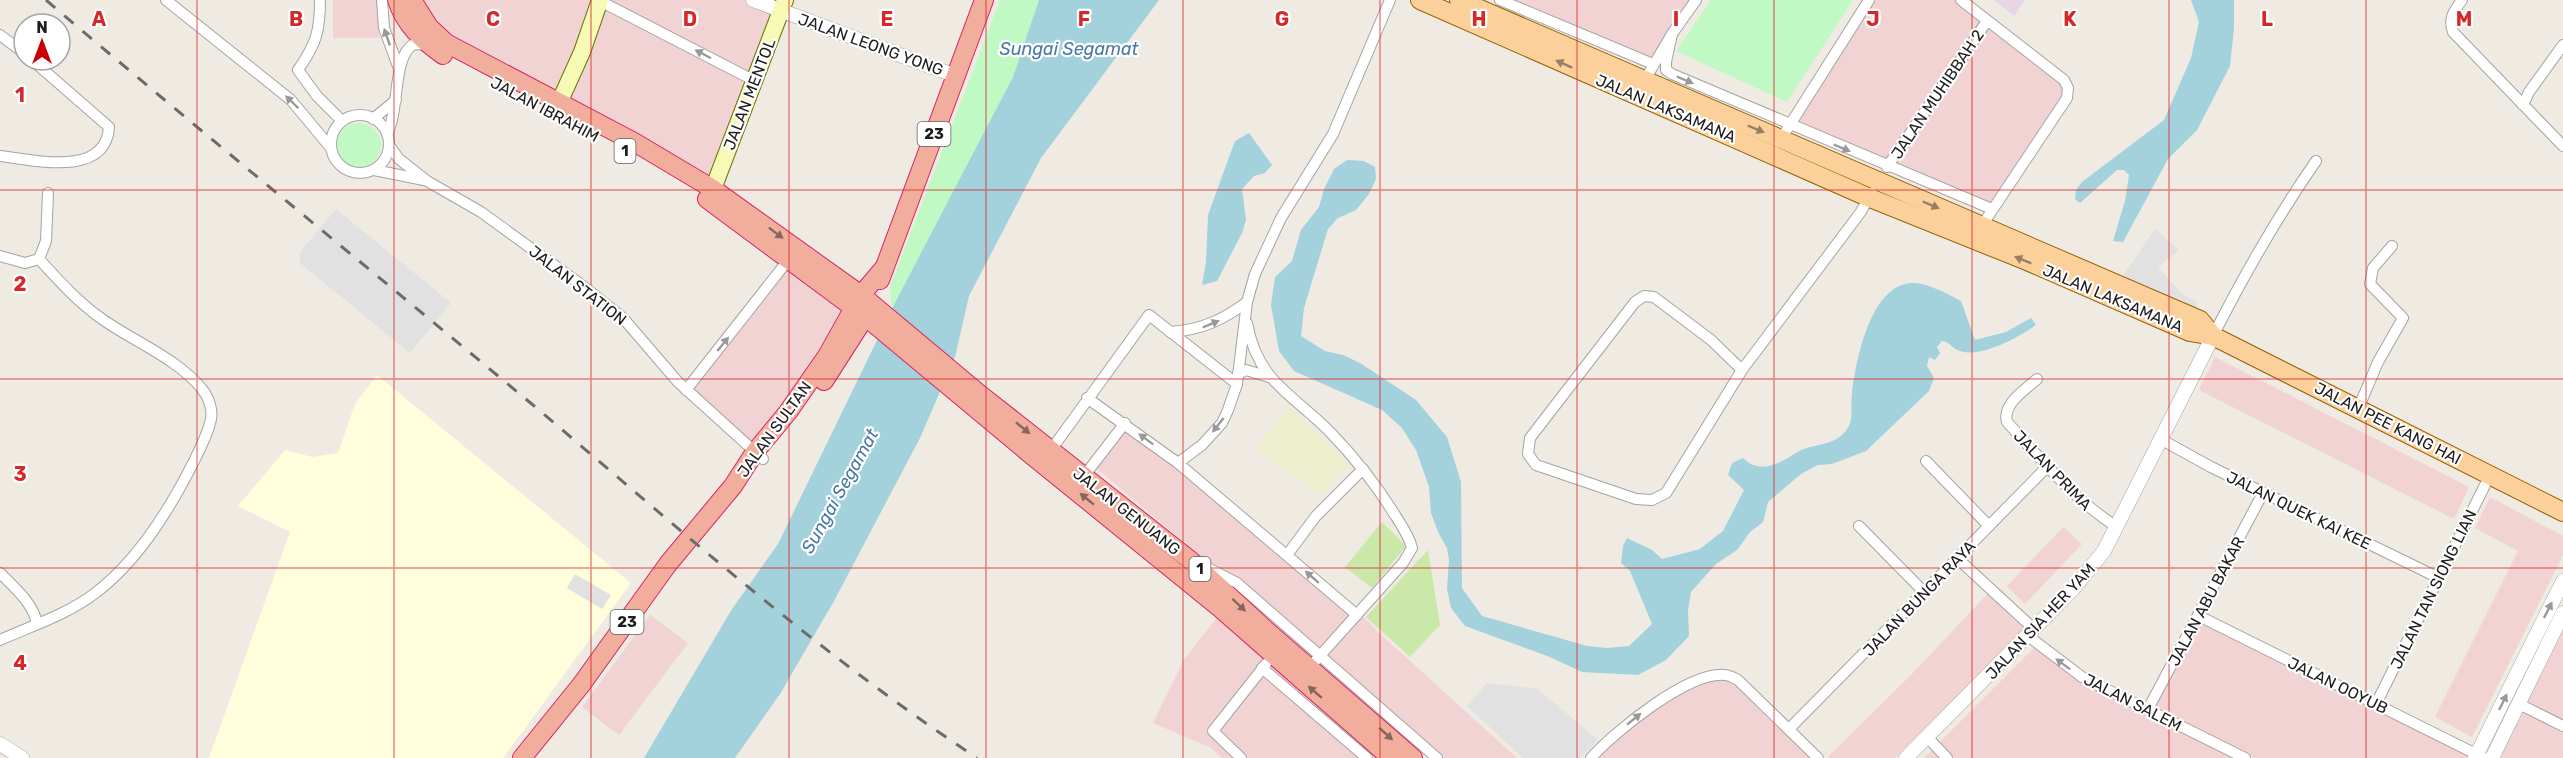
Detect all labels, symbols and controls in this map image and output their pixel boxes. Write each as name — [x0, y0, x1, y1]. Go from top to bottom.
text: A — [92, 7, 107, 31]
text: B — [289, 7, 303, 31]
text: C — [486, 7, 500, 31]
text: D — [683, 7, 697, 31]
text: F — [1078, 7, 1090, 31]
text: G — [1275, 7, 1289, 31]
text: H — [1472, 7, 1486, 31]
text: I — [1673, 7, 1679, 31]
text: J — [1866, 7, 1880, 31]
text: K — [2063, 7, 2077, 31]
text: L — [2261, 7, 2273, 31]
text: M — [2456, 7, 2472, 31]
street label: JALAN LEONG YONG — [796, 9, 946, 79]
north arrow — [12, 12, 72, 72]
text: N — [36, 18, 48, 37]
street label: JALAN MUHIBBAH 2 — [1887, 26, 1988, 163]
one-way arrow — [382, 28, 391, 46]
street label: JALAN MENTOL — [719, 36, 779, 153]
water label: Sungai Segamat — [1000, 38, 1140, 60]
one-way arrow — [695, 49, 712, 59]
one-way arrow — [1555, 59, 1573, 69]
street label: JALAN LAKSAMANA — [1593, 70, 1739, 147]
street label: JALAN IBRAHIM — [487, 73, 602, 146]
one-way arrow — [1677, 75, 1695, 85]
text: 1 — [15, 83, 25, 107]
one-way arrow — [285, 95, 300, 109]
road number: 23 — [918, 122, 950, 146]
one-way arrow — [1748, 124, 1766, 134]
road number: 1 — [614, 139, 636, 163]
one-way arrow — [1833, 144, 1851, 153]
one-way arrow — [1923, 200, 1941, 210]
one-way arrow — [769, 226, 784, 238]
street label: JALAN STATION — [525, 241, 630, 329]
one-way arrow — [2013, 255, 2031, 265]
street label: JALAN LAKSAMANA — [2040, 260, 2186, 337]
text: 2 — [14, 272, 27, 296]
one-way arrow — [1202, 319, 1220, 328]
one-way arrow — [716, 336, 729, 352]
street label: JALAN SULTAN — [733, 378, 815, 481]
street label: JALAN PEE KANG HAI — [2311, 378, 2464, 469]
one-way arrow — [1213, 418, 1225, 433]
one-way arrow — [1016, 422, 1031, 434]
water label: Sungai Segamat — [797, 424, 884, 557]
street label: JALAN PRIMA — [2010, 426, 2096, 515]
one-way arrow — [1138, 434, 1153, 446]
text: 3 — [13, 462, 27, 486]
street label: JALAN GENUANG — [1069, 464, 1184, 559]
street label: JALAN QUEK KAI KEE — [2224, 467, 2374, 554]
one-way arrow — [1079, 493, 1094, 505]
street label: JALAN TAN SIONG LIAN — [2387, 506, 2480, 672]
street label: JALAN ABU BAKAR — [2164, 533, 2249, 669]
street label: JALAN BUNGA RAYA — [1859, 536, 1980, 660]
road number: 1 — [1190, 557, 1210, 581]
street label: JALAN SIA HER YAM — [1982, 559, 2099, 683]
one-way arrow — [1305, 570, 1320, 583]
one-way arrow — [1231, 598, 1246, 611]
one-way arrow — [2543, 602, 2553, 619]
road number: 23 — [610, 610, 644, 634]
text: 4 — [13, 651, 27, 675]
street label: JALAN OOYUB — [2285, 653, 2391, 718]
one-way arrow — [2055, 658, 2071, 670]
street label: JALAN SALEM — [2081, 670, 2185, 735]
one-way arrow — [1308, 686, 1323, 699]
one-way arrow — [2498, 694, 2507, 711]
one-way arrow — [1626, 712, 1642, 725]
one-way arrow — [1378, 727, 1393, 741]

